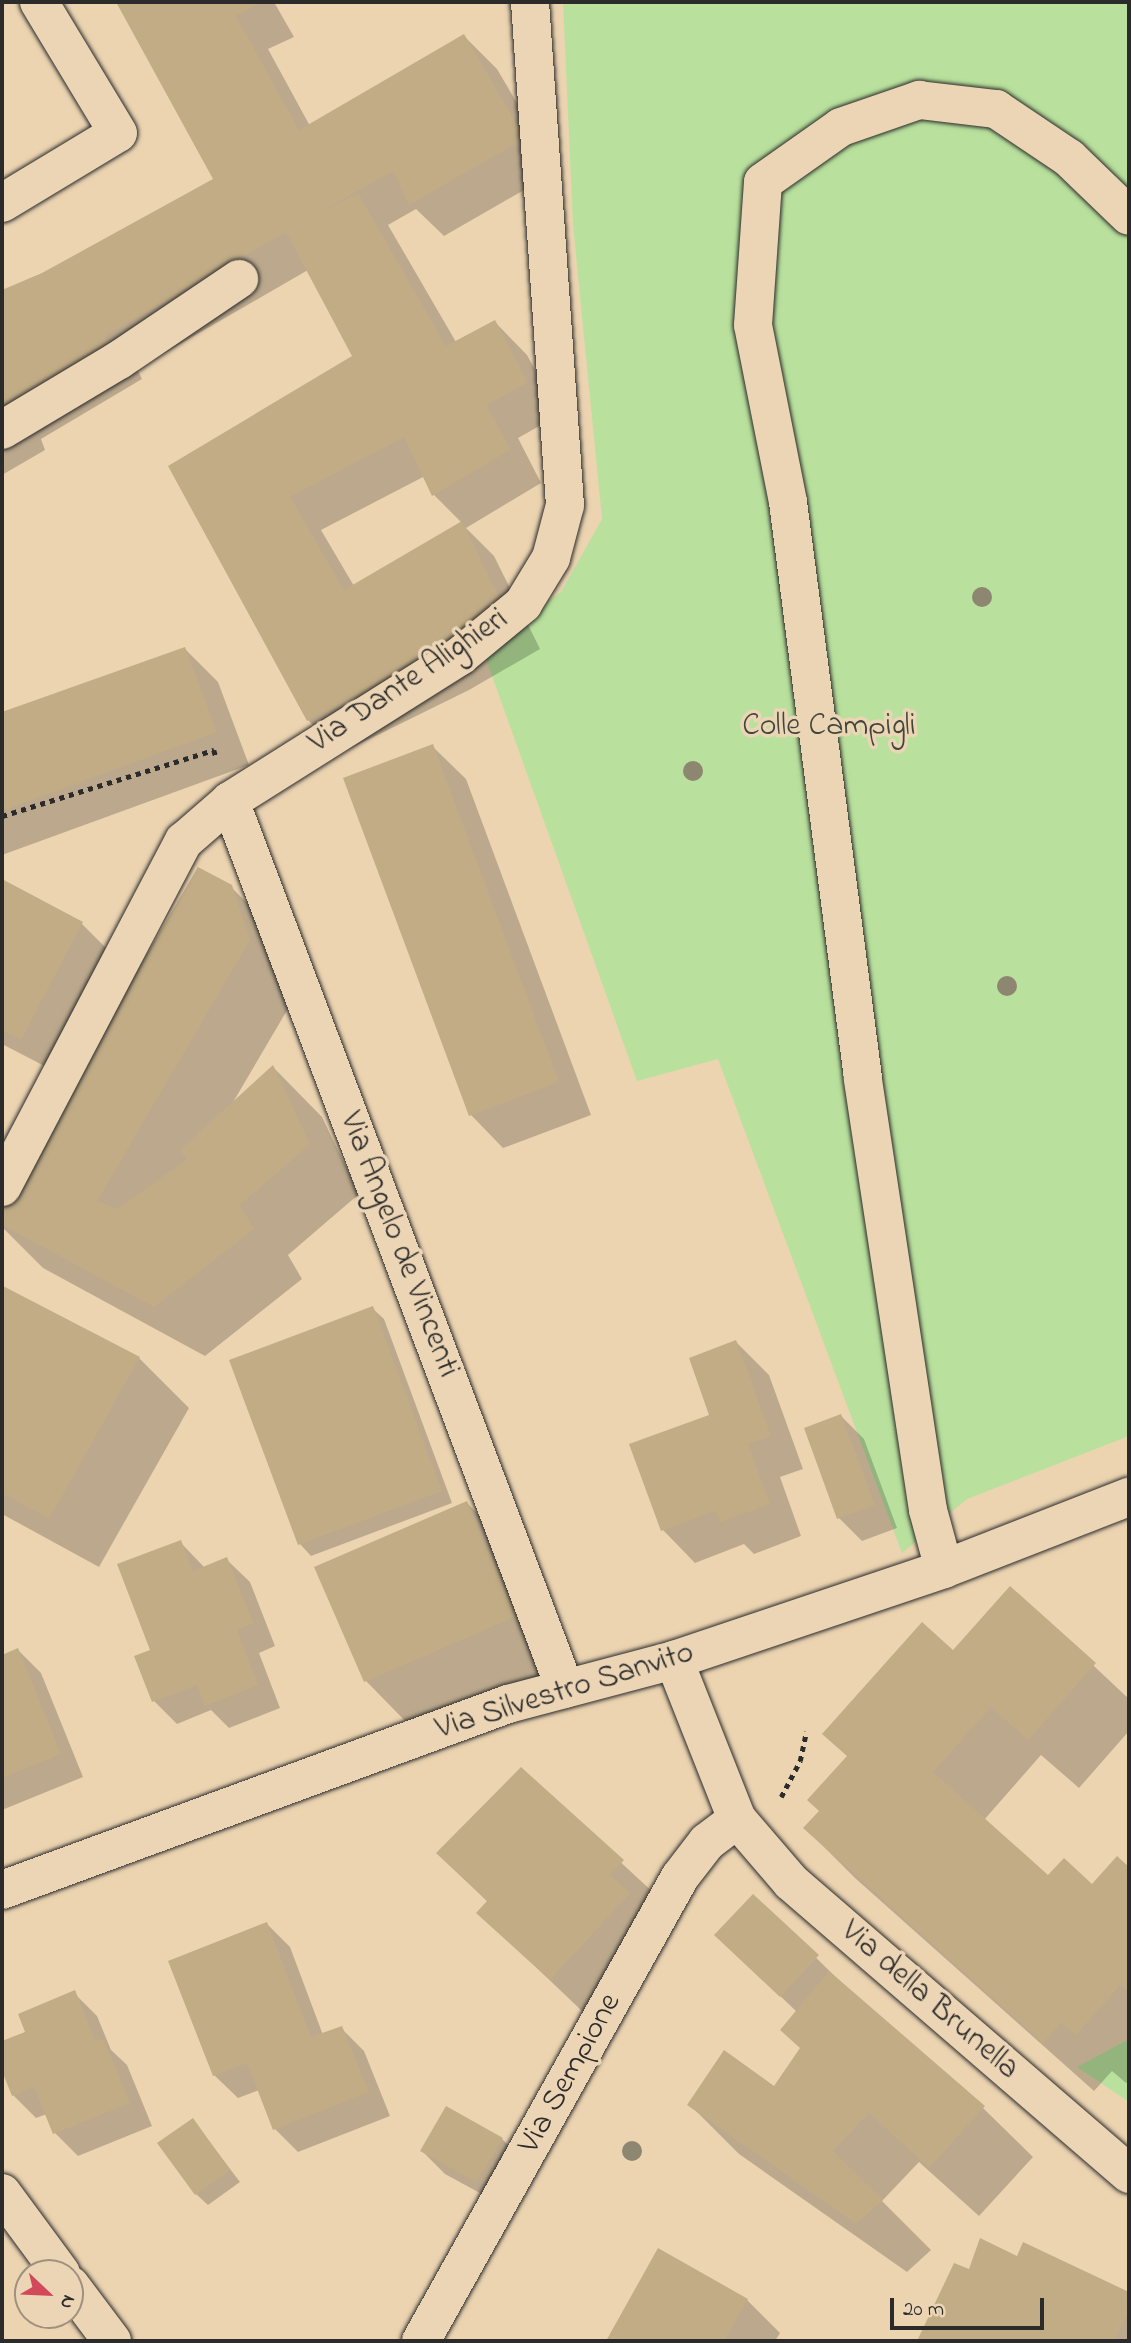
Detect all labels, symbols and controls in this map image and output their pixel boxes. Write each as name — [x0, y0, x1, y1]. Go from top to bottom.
street label: Via Dante Alighieri — [302, 601, 516, 763]
park label: Colle Campigli — [742, 708, 916, 746]
street label: Via Angelo de Vincenti — [330, 1107, 466, 1383]
street label: Via Silvestro Sanvito — [431, 1635, 699, 1749]
street label: Via della Brunella — [832, 1913, 1026, 2089]
street label: Via Sempione — [511, 1987, 631, 2161]
north arrow — [14, 2259, 84, 2329]
scale bar — [893, 2284, 1047, 2328]
text: N — [52, 2290, 82, 2313]
text: 20 m — [903, 2295, 944, 2325]

